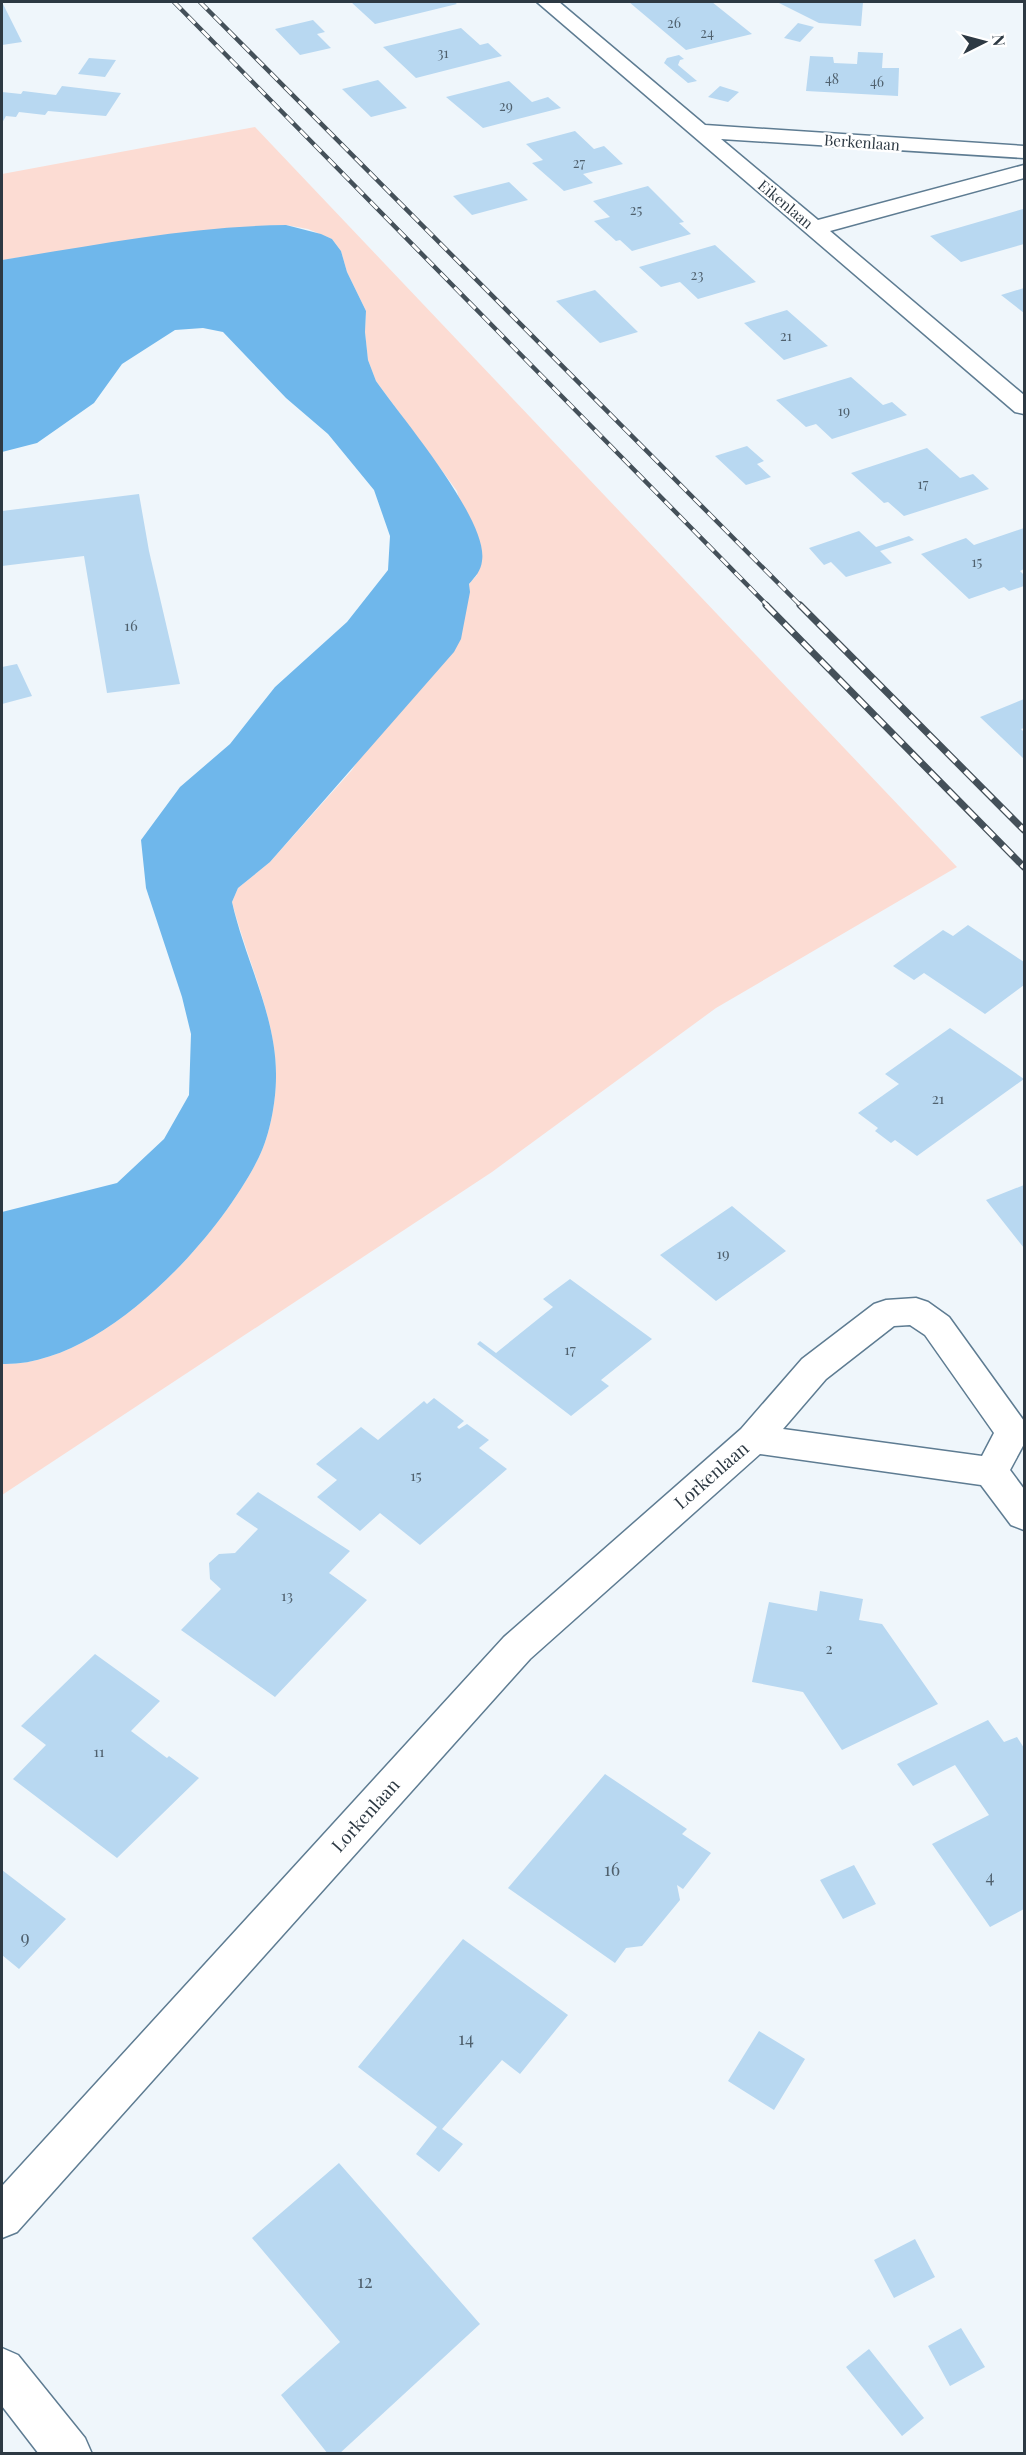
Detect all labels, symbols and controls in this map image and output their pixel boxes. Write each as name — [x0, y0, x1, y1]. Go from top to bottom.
north arrow — [954, 12, 1014, 72]
house number: 26 — [667, 13, 681, 32]
house number: 24 — [700, 23, 714, 42]
text: N — [988, 34, 1011, 48]
house number: 31 — [437, 43, 449, 62]
house number: 48 — [825, 69, 839, 88]
house number: 46 — [870, 72, 884, 91]
house number: 29 — [499, 96, 513, 115]
street label: Berkenlaan — [823, 129, 901, 155]
house number: 27 — [573, 153, 586, 172]
street label: Eikenlaan — [754, 175, 818, 233]
house number: 25 — [630, 200, 642, 219]
house number: 23 — [690, 265, 704, 284]
house number: 21 — [780, 326, 792, 345]
house number: 19 — [838, 401, 850, 420]
house number: 17 — [918, 474, 929, 493]
house number: 15 — [972, 552, 983, 571]
house number: 16 — [124, 615, 138, 635]
house number: 21 — [932, 1088, 945, 1108]
house number: 19 — [716, 1243, 730, 1263]
house number: 17 — [564, 1339, 576, 1359]
street label: Lorkenlaan — [669, 1436, 753, 1514]
house number: 15 — [410, 1465, 422, 1485]
house number: 13 — [281, 1585, 293, 1605]
house number: 2 — [825, 1638, 833, 1658]
house number: 11 — [93, 1741, 105, 1761]
street label: Lorkenlaan — [326, 1773, 405, 1857]
house number: 16 — [604, 1857, 620, 1881]
house number: 4 — [986, 1864, 995, 1888]
house number: 9 — [20, 1925, 30, 1949]
house number: 14 — [458, 2026, 474, 2050]
house number: 12 — [357, 2269, 373, 2293]

